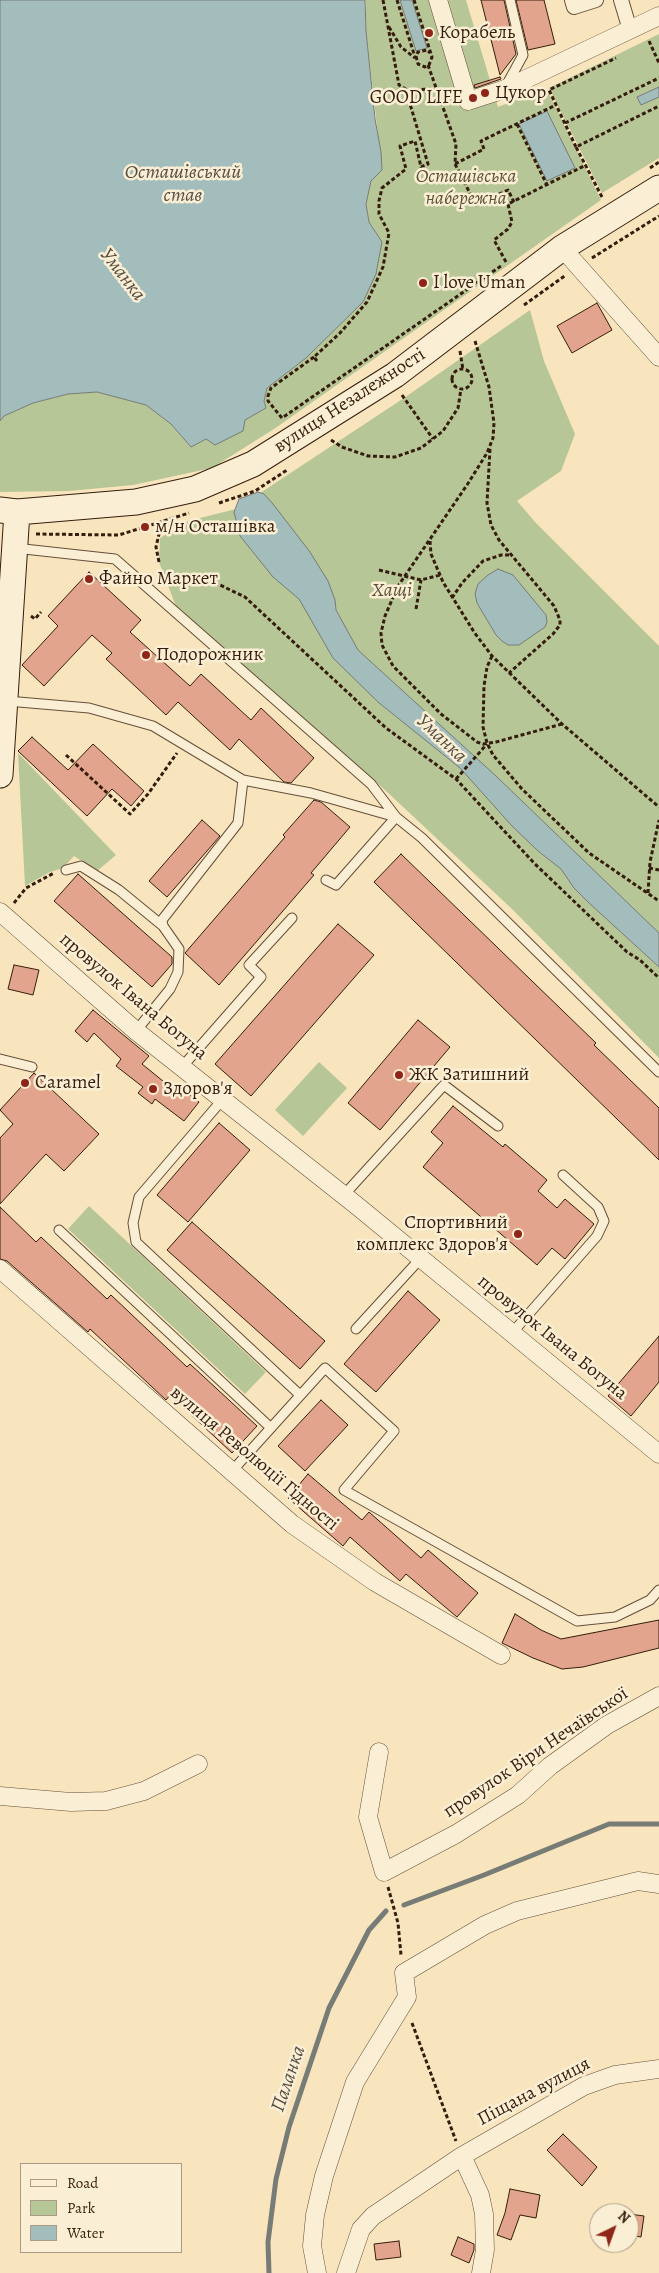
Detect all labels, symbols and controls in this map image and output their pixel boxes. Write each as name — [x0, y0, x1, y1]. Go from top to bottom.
place label: Корабель — [439, 22, 515, 44]
marker: Корабель — [423, 27, 435, 39]
place label: Цукор — [495, 82, 546, 104]
place label: GOOD LIFE — [370, 87, 463, 109]
marker: Цукор — [479, 87, 491, 99]
marker: GOOD LIFE — [467, 92, 479, 104]
water label: Осташівський став — [125, 161, 241, 208]
park label: Осташівська набережна — [416, 166, 516, 210]
water label: Уманка — [94, 244, 150, 306]
place label: I love Uman — [433, 272, 525, 294]
marker: I love Uman — [417, 277, 429, 289]
street label: вулиця Незалежності — [270, 344, 430, 458]
place label: м/н Осташівка — [155, 516, 276, 538]
marker: м/н Осташівка — [139, 521, 151, 533]
place label: Файно Маркет — [99, 568, 218, 590]
marker: Файно Маркет — [83, 573, 95, 585]
park label: Хащі — [372, 580, 412, 602]
place label: Подорожник — [156, 644, 263, 666]
marker: Подорожник — [140, 649, 152, 661]
water label: Уманка — [411, 710, 471, 768]
street label: провулок Івана Богуна — [54, 928, 212, 1066]
place label: ЖК Затишний — [409, 1064, 529, 1086]
marker: ЖК Затишний — [393, 1069, 405, 1081]
place label: Caramel — [35, 1072, 101, 1094]
marker: Caramel — [19, 1077, 31, 1089]
place label: Здоров'я — [163, 1078, 233, 1100]
marker: Здоров'я — [147, 1083, 159, 1095]
place label: Спортивний комплекс Здоров'я — [356, 1212, 508, 1256]
marker: Спортивний комплекс Здоров'я — [512, 1228, 524, 1240]
street label: провулок Івана Богуна — [473, 1271, 631, 1405]
street label: вулиця Революції Гідності — [165, 1382, 343, 1536]
street label: провулок Віри Нечаївської — [439, 1683, 633, 1823]
water label: Паланка — [266, 2043, 312, 2115]
street label: Піщана вулиця — [474, 2053, 594, 2131]
legend — [20, 2163, 182, 2253]
text: Road — [67, 2173, 98, 2193]
text: Park — [67, 2198, 95, 2218]
north arrow — [589, 2203, 639, 2253]
text: N — [614, 2207, 634, 2228]
text: Water — [67, 2223, 104, 2243]

